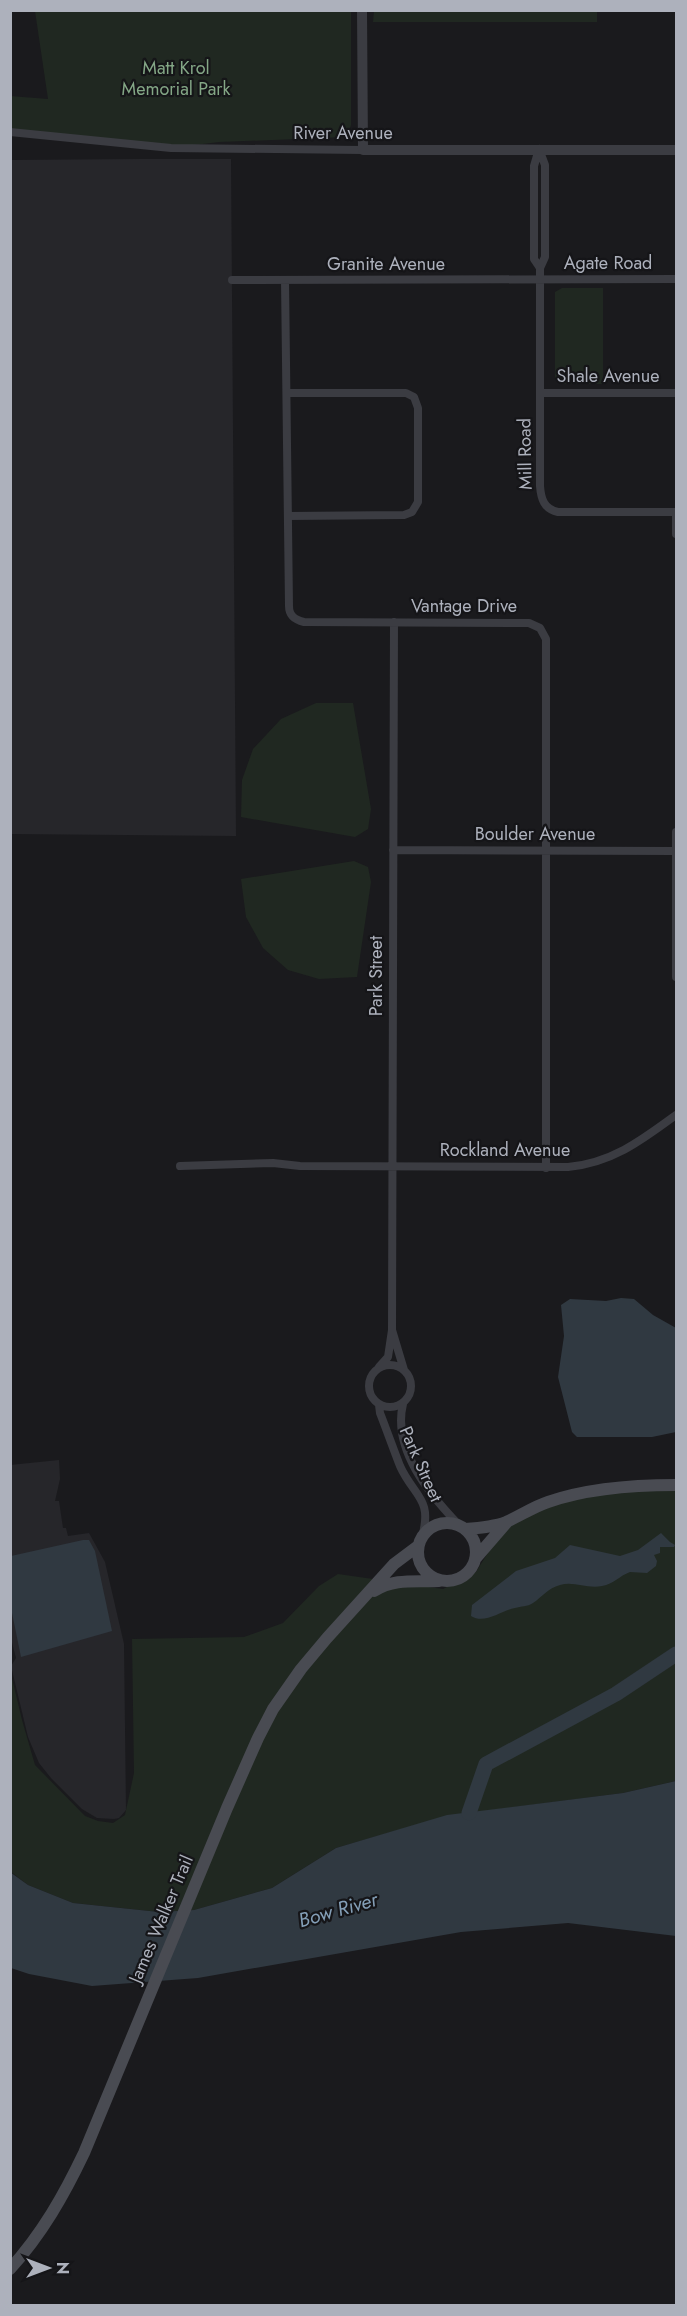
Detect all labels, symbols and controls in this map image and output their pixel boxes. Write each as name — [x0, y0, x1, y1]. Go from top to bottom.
park label: Matt Krol Memorial Park — [122, 55, 230, 102]
street label: River Avenue — [293, 120, 393, 146]
street label: Agate Road — [564, 250, 652, 276]
street label: Granite Avenue — [327, 251, 445, 277]
street label: Shale Avenue — [557, 363, 659, 389]
street label: Mill Road — [511, 418, 539, 490]
street label: Vantage Drive — [411, 593, 517, 619]
street label: Boulder Avenue — [475, 821, 595, 847]
street label: Park Street — [363, 935, 389, 1016]
street label: Rockland Avenue — [440, 1137, 570, 1163]
street label: Park Street — [393, 1422, 450, 1507]
street label: James Walker Trail — [122, 1851, 200, 1989]
water label: Bow River — [295, 1885, 382, 1935]
north arrow — [18, 2238, 78, 2298]
text: N — [51, 2262, 74, 2274]

